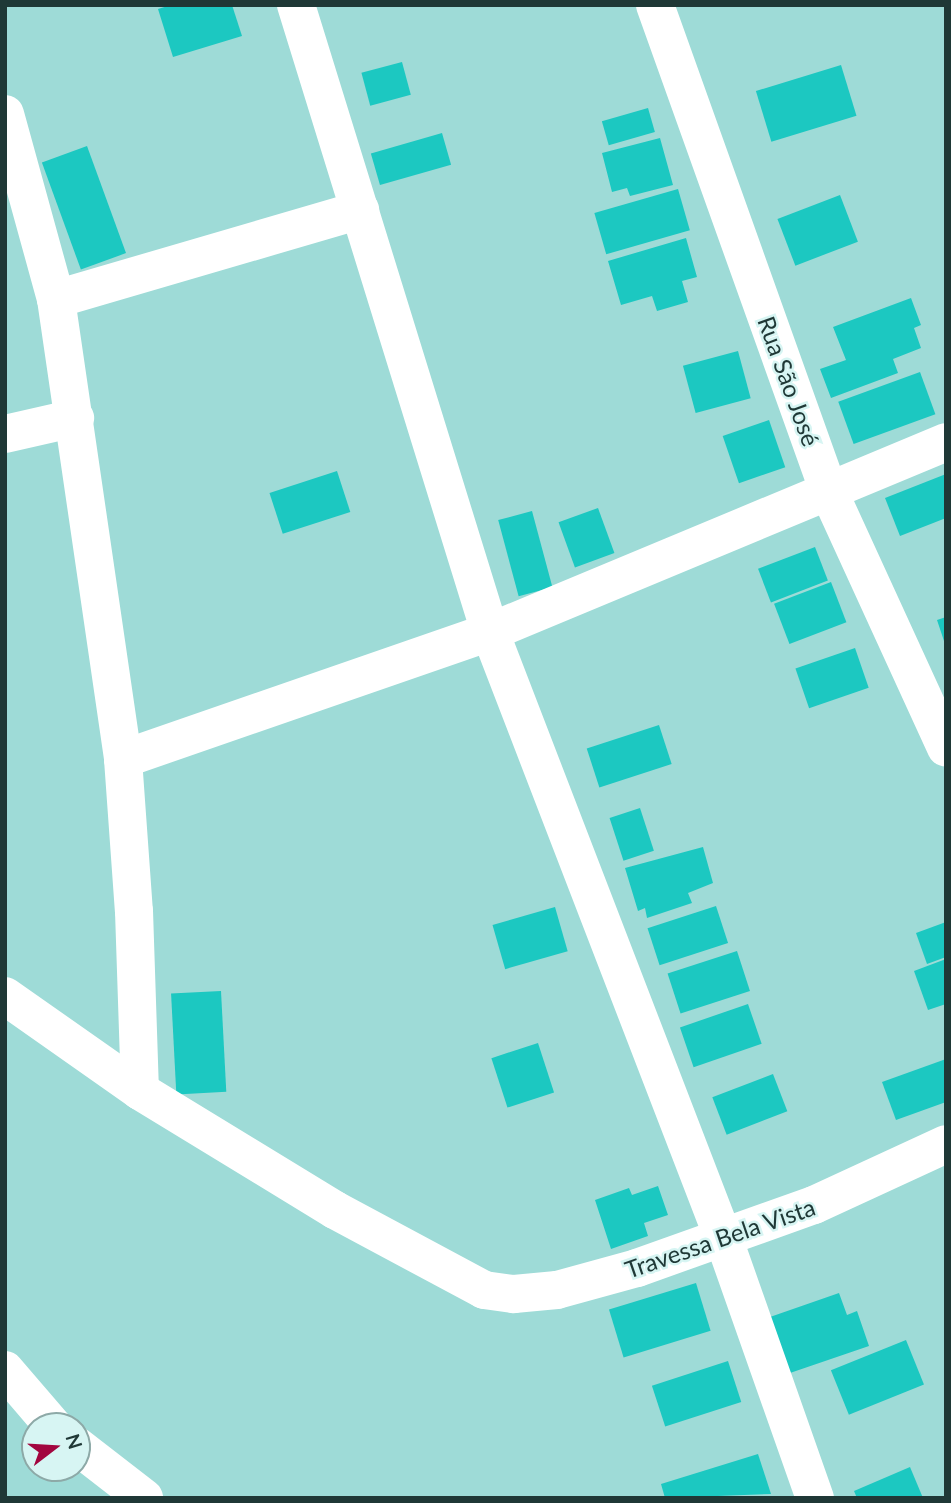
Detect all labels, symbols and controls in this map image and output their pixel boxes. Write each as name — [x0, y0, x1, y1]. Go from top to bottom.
street label: Rua São José — [752, 312, 826, 450]
street label: Travessa Bela Vista — [621, 1192, 819, 1284]
north arrow — [21, 1412, 91, 1482]
text: N — [62, 1431, 88, 1452]

